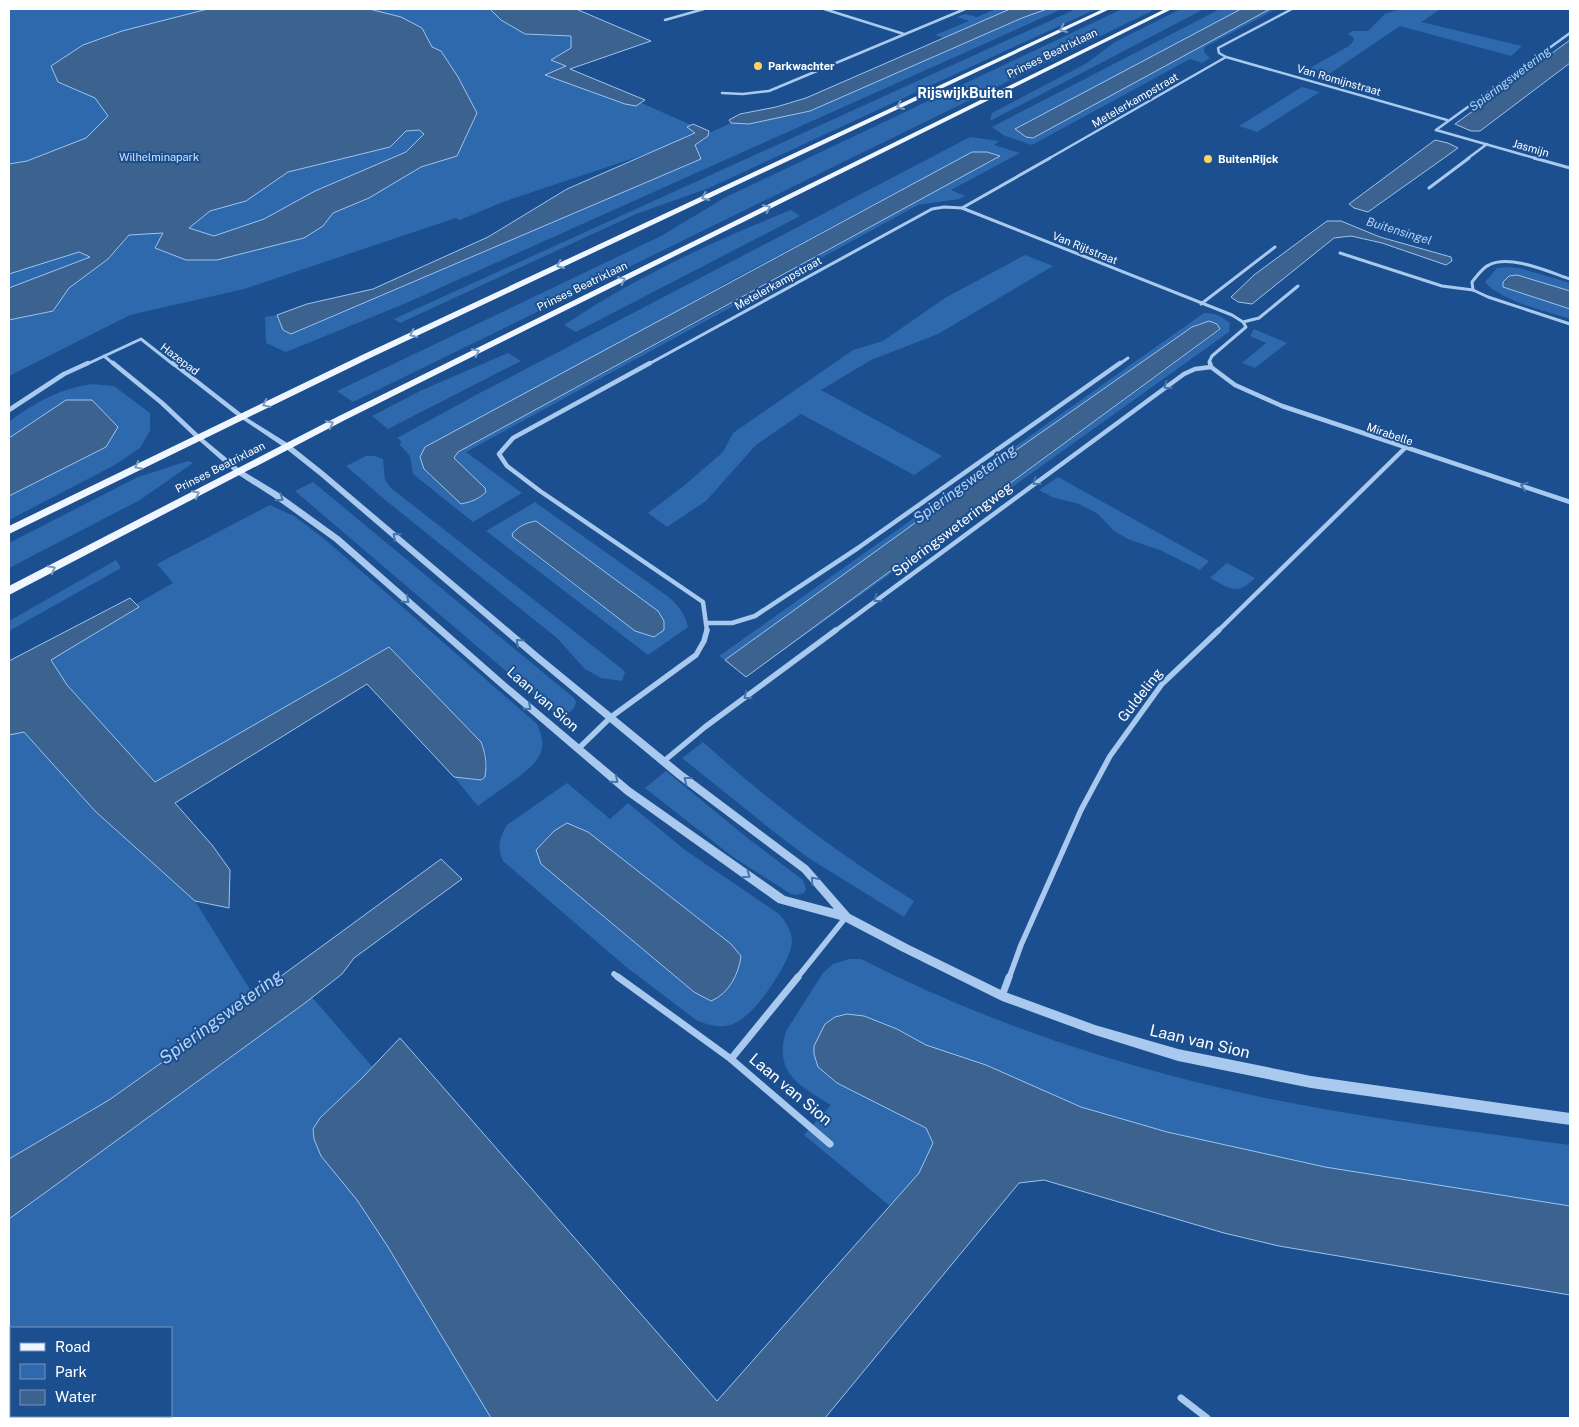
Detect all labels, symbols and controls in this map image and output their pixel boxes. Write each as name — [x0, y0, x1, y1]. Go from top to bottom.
one-way arrow — [1059, 23, 1068, 34]
street label: Prinses Beatrixlaan — [1005, 26, 1099, 80]
water label: Spieringswetering — [1466, 43, 1554, 114]
marker: Parkwachter — [752, 60, 764, 72]
place label: Parkwachter — [768, 60, 835, 72]
street label: Van Romijnstraat — [1296, 62, 1382, 98]
street label: Metelerkampstraat — [1090, 70, 1180, 130]
district label: RijswijkBuiten — [917, 85, 1013, 101]
one-way arrow — [896, 99, 905, 110]
street label: Jasmijn — [1511, 137, 1551, 159]
park label: Wilhelminapark — [119, 151, 199, 163]
marker: BuitenRijck — [1202, 153, 1214, 165]
place label: BuitenRijck — [1218, 153, 1279, 165]
one-way arrow — [701, 190, 710, 201]
one-way arrow — [762, 204, 771, 214]
water label: Buitensingel — [1365, 214, 1433, 248]
street label: Van Rijtstraat — [1051, 229, 1119, 267]
street label: Metelerkampstraat — [732, 254, 824, 312]
street label: Prinses Beatrixlaan — [535, 259, 629, 313]
one-way arrow — [556, 259, 565, 269]
one-way arrow — [616, 276, 625, 286]
one-way arrow — [409, 328, 418, 338]
street label: Hazepad — [158, 341, 202, 377]
one-way arrow — [471, 348, 480, 358]
one-way arrow — [1163, 380, 1173, 389]
one-way arrow — [262, 398, 271, 408]
one-way arrow — [325, 420, 334, 430]
street label: Mirabelle — [1365, 421, 1415, 447]
street label: Prinses Beatrixlaan — [173, 439, 267, 495]
water label: Spieringswetering — [910, 440, 1020, 527]
one-way arrow — [134, 460, 143, 470]
one-way arrow — [1032, 476, 1042, 485]
street label: Spieringsweteringweg — [889, 478, 1016, 579]
one-way arrow — [1520, 482, 1529, 492]
one-way arrow — [191, 490, 200, 500]
one-way arrow — [274, 492, 284, 501]
one-way arrow — [393, 533, 402, 542]
one-way arrow — [47, 565, 56, 575]
one-way arrow — [400, 594, 409, 603]
one-way arrow — [874, 594, 883, 602]
one-way arrow — [516, 639, 525, 648]
street label: Laan van Sion — [504, 664, 582, 734]
street label: Guldeling — [1114, 665, 1166, 725]
one-way arrow — [744, 691, 753, 699]
one-way arrow — [523, 701, 532, 710]
one-way arrow — [609, 774, 618, 783]
one-way arrow — [683, 777, 693, 786]
one-way arrow — [741, 869, 750, 878]
one-way arrow — [811, 876, 820, 885]
water label: Spieringswetering — [155, 964, 287, 1069]
street label: Laan van Sion — [1148, 1021, 1252, 1062]
street label: Laan van Sion — [745, 1049, 836, 1130]
legend — [10, 1327, 172, 1417]
text: Road — [55, 1338, 91, 1355]
text: Park — [55, 1363, 87, 1380]
text: Water — [55, 1388, 97, 1405]

